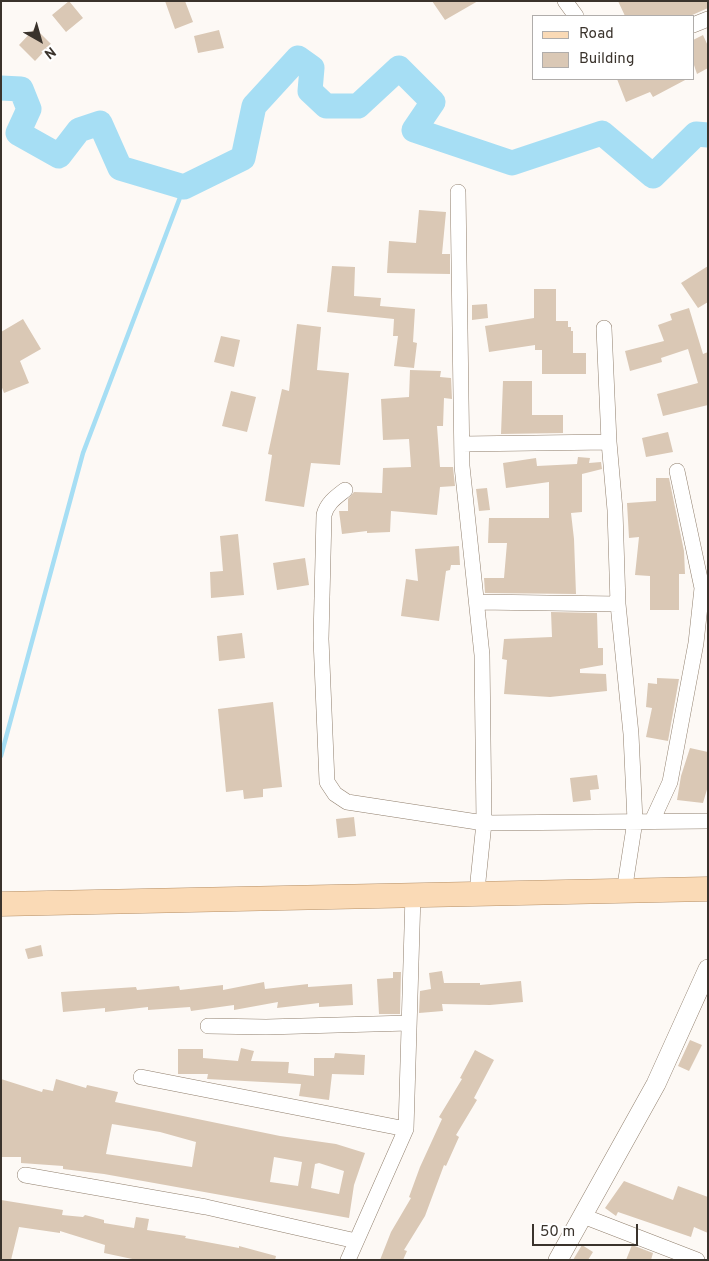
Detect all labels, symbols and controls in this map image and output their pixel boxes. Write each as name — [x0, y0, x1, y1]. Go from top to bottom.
north arrow — [15, 15, 65, 65]
legend — [532, 15, 694, 80]
text: Road — [579, 25, 614, 44]
text: N — [40, 42, 59, 62]
text: Building — [579, 50, 634, 69]
scale bar — [534, 1214, 640, 1246]
text: 50 m — [540, 1223, 575, 1242]

